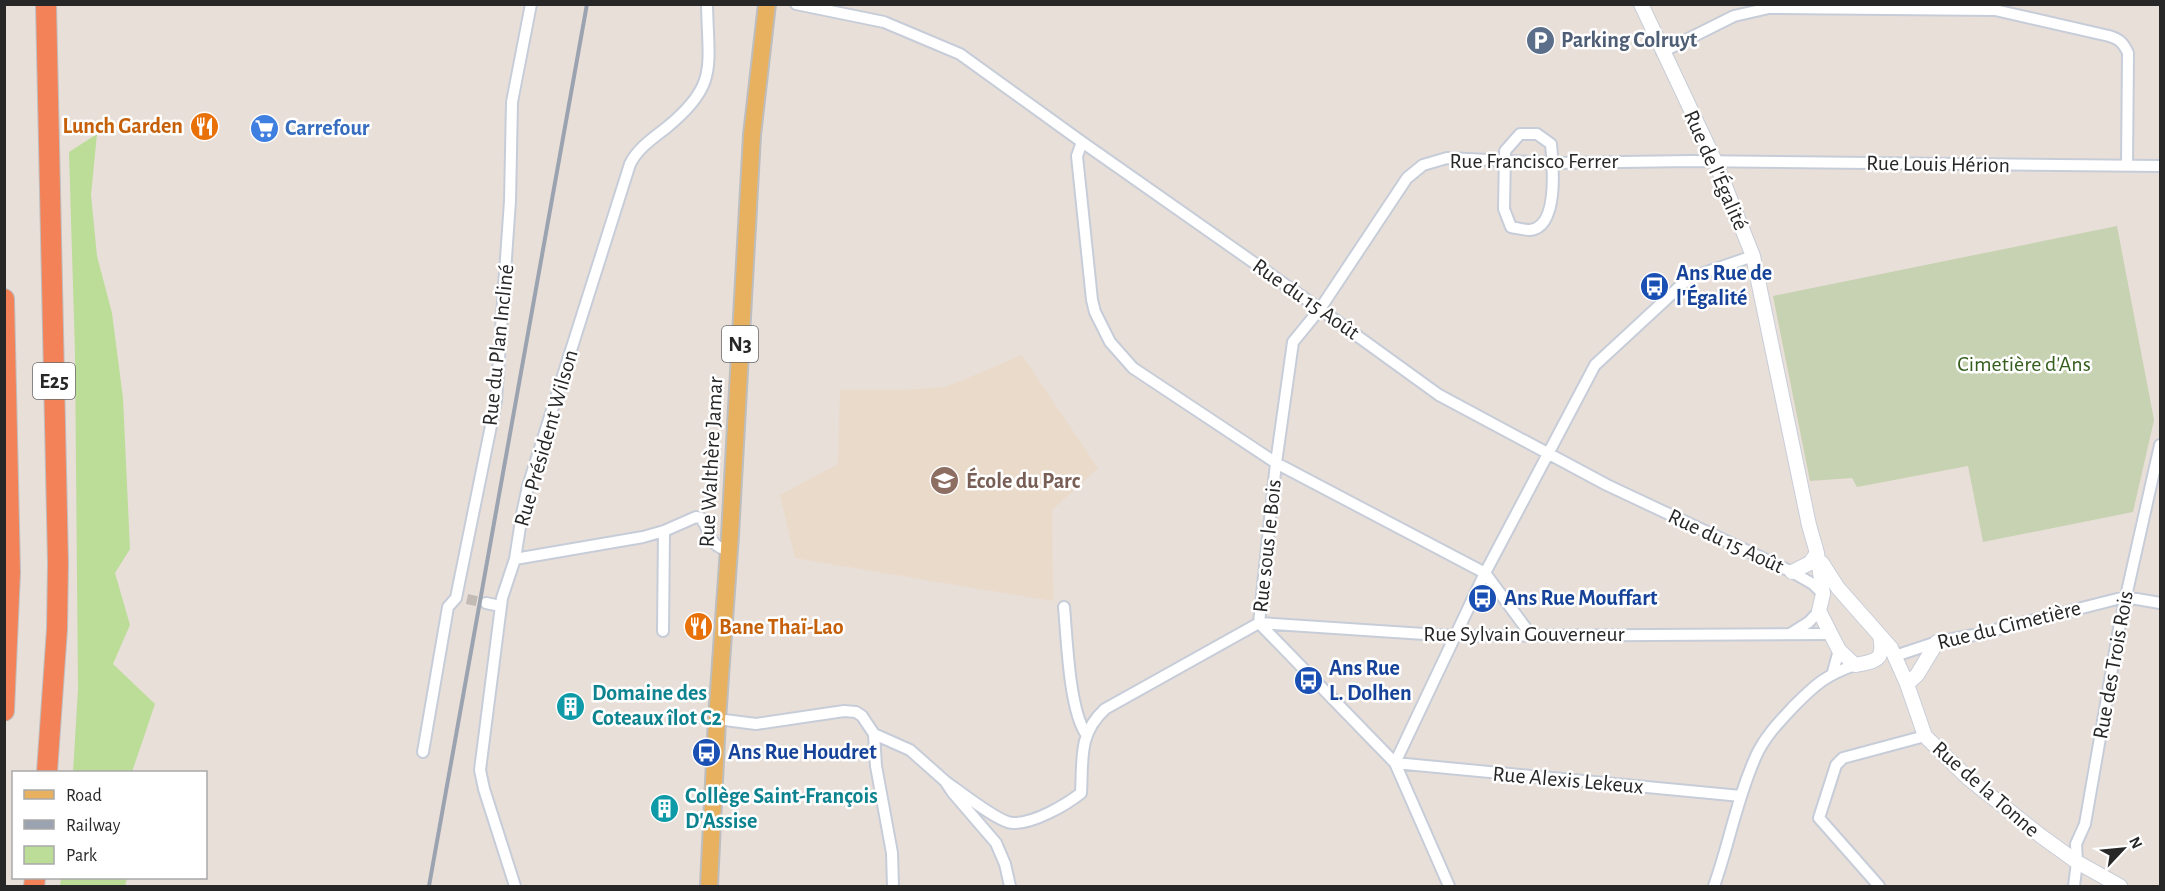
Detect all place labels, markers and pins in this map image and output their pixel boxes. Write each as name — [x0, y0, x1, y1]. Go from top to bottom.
parking icon: Parking Colruyt — [1524, 24, 1556, 56]
place label: Parking Colruyt — [1561, 29, 1698, 52]
restaurant icon: Lunch Garden — [188, 110, 220, 142]
supermarket icon: Carrefour — [248, 112, 280, 144]
place label: Lunch Garden — [62, 115, 183, 137]
place label: Carrefour — [285, 117, 370, 139]
place label: Ans Rue de l'Égalité — [1676, 262, 1772, 309]
bus stop icon: Ans Rue de l'Égalité — [1639, 270, 1671, 302]
school or university icon: École du Parc — [929, 465, 961, 497]
place label: École du Parc — [966, 467, 1081, 492]
bus stop icon: Ans Rue Mouffart — [1467, 582, 1499, 614]
place label: Ans Rue Mouffart — [1504, 587, 1658, 609]
restaurant icon: Bane Thaï-Lao — [682, 611, 714, 643]
place label: Bane Thaï-Lao — [719, 616, 844, 638]
place label: Ans Rue L. Dolhen — [1329, 657, 1412, 704]
bus stop icon: Ans Rue L. Dolhen — [1292, 665, 1324, 697]
place label: Domaine des Coteaux îlot C2 — [592, 682, 722, 729]
building icon: Domaine des Coteaux îlot C2 — [555, 690, 587, 722]
bus stop icon: Ans Rue Houdret — [691, 736, 723, 768]
place label: Ans Rue Houdret — [728, 741, 877, 763]
place label: Collège Saint-François D'Assise — [685, 785, 878, 832]
building icon: Collège Saint-François D'Assise — [648, 793, 680, 825]

